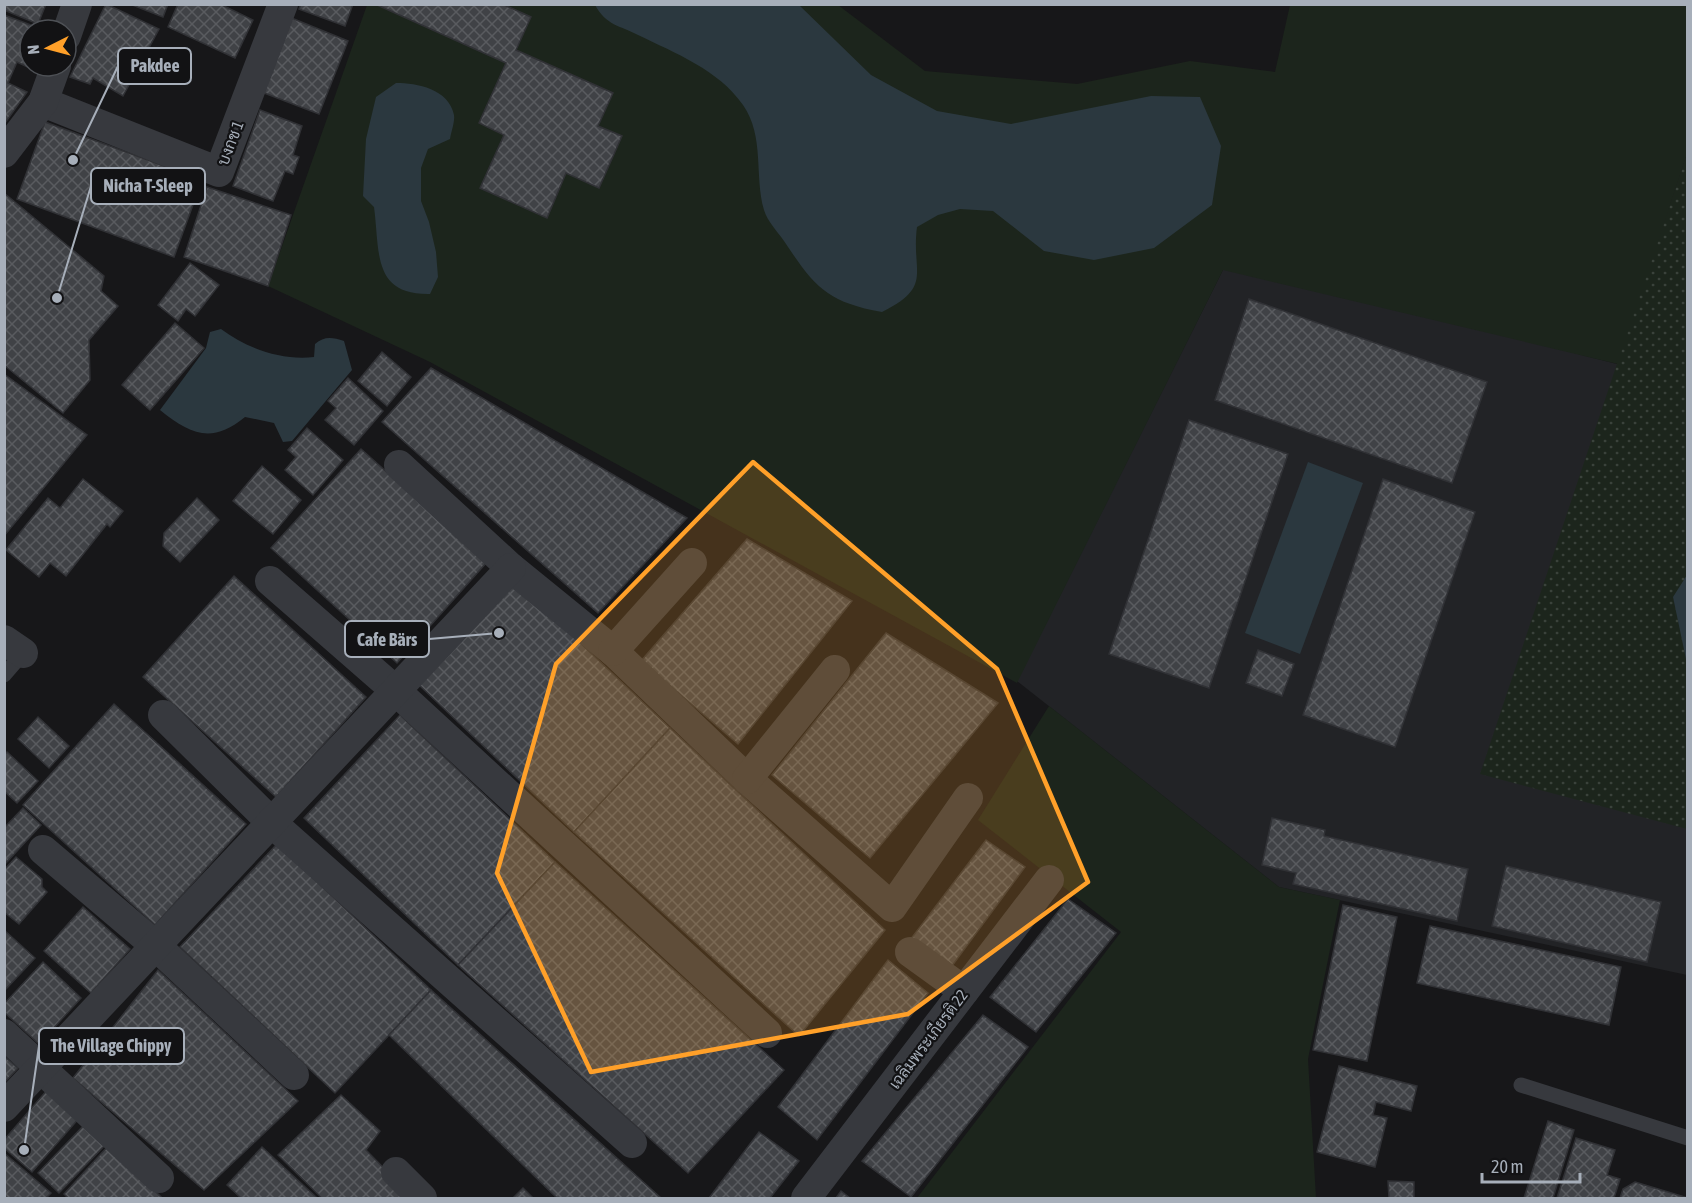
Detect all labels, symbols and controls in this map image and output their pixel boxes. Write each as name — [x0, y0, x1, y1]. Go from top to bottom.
north arrow — [18, 18, 78, 78]
text: N — [24, 44, 43, 55]
callout: Pakdee — [118, 48, 191, 84]
text: Pakdee — [130, 55, 180, 76]
street label: บงกช 1 — [213, 118, 247, 168]
callout: Nicha T-Sleep — [91, 168, 205, 204]
text: Nicha T-Sleep — [103, 175, 193, 196]
callout: Cafe Bärs — [345, 621, 429, 657]
text: Cafe Bärs — [357, 629, 418, 650]
street label: เฉลิมพระเกียรติ 22 — [883, 985, 971, 1092]
callout: The Village Chippy — [39, 1028, 184, 1064]
text: The Village Chippy — [50, 1035, 172, 1056]
scale bar — [1482, 1146, 1580, 1184]
text: 20 m — [1491, 1156, 1523, 1177]

